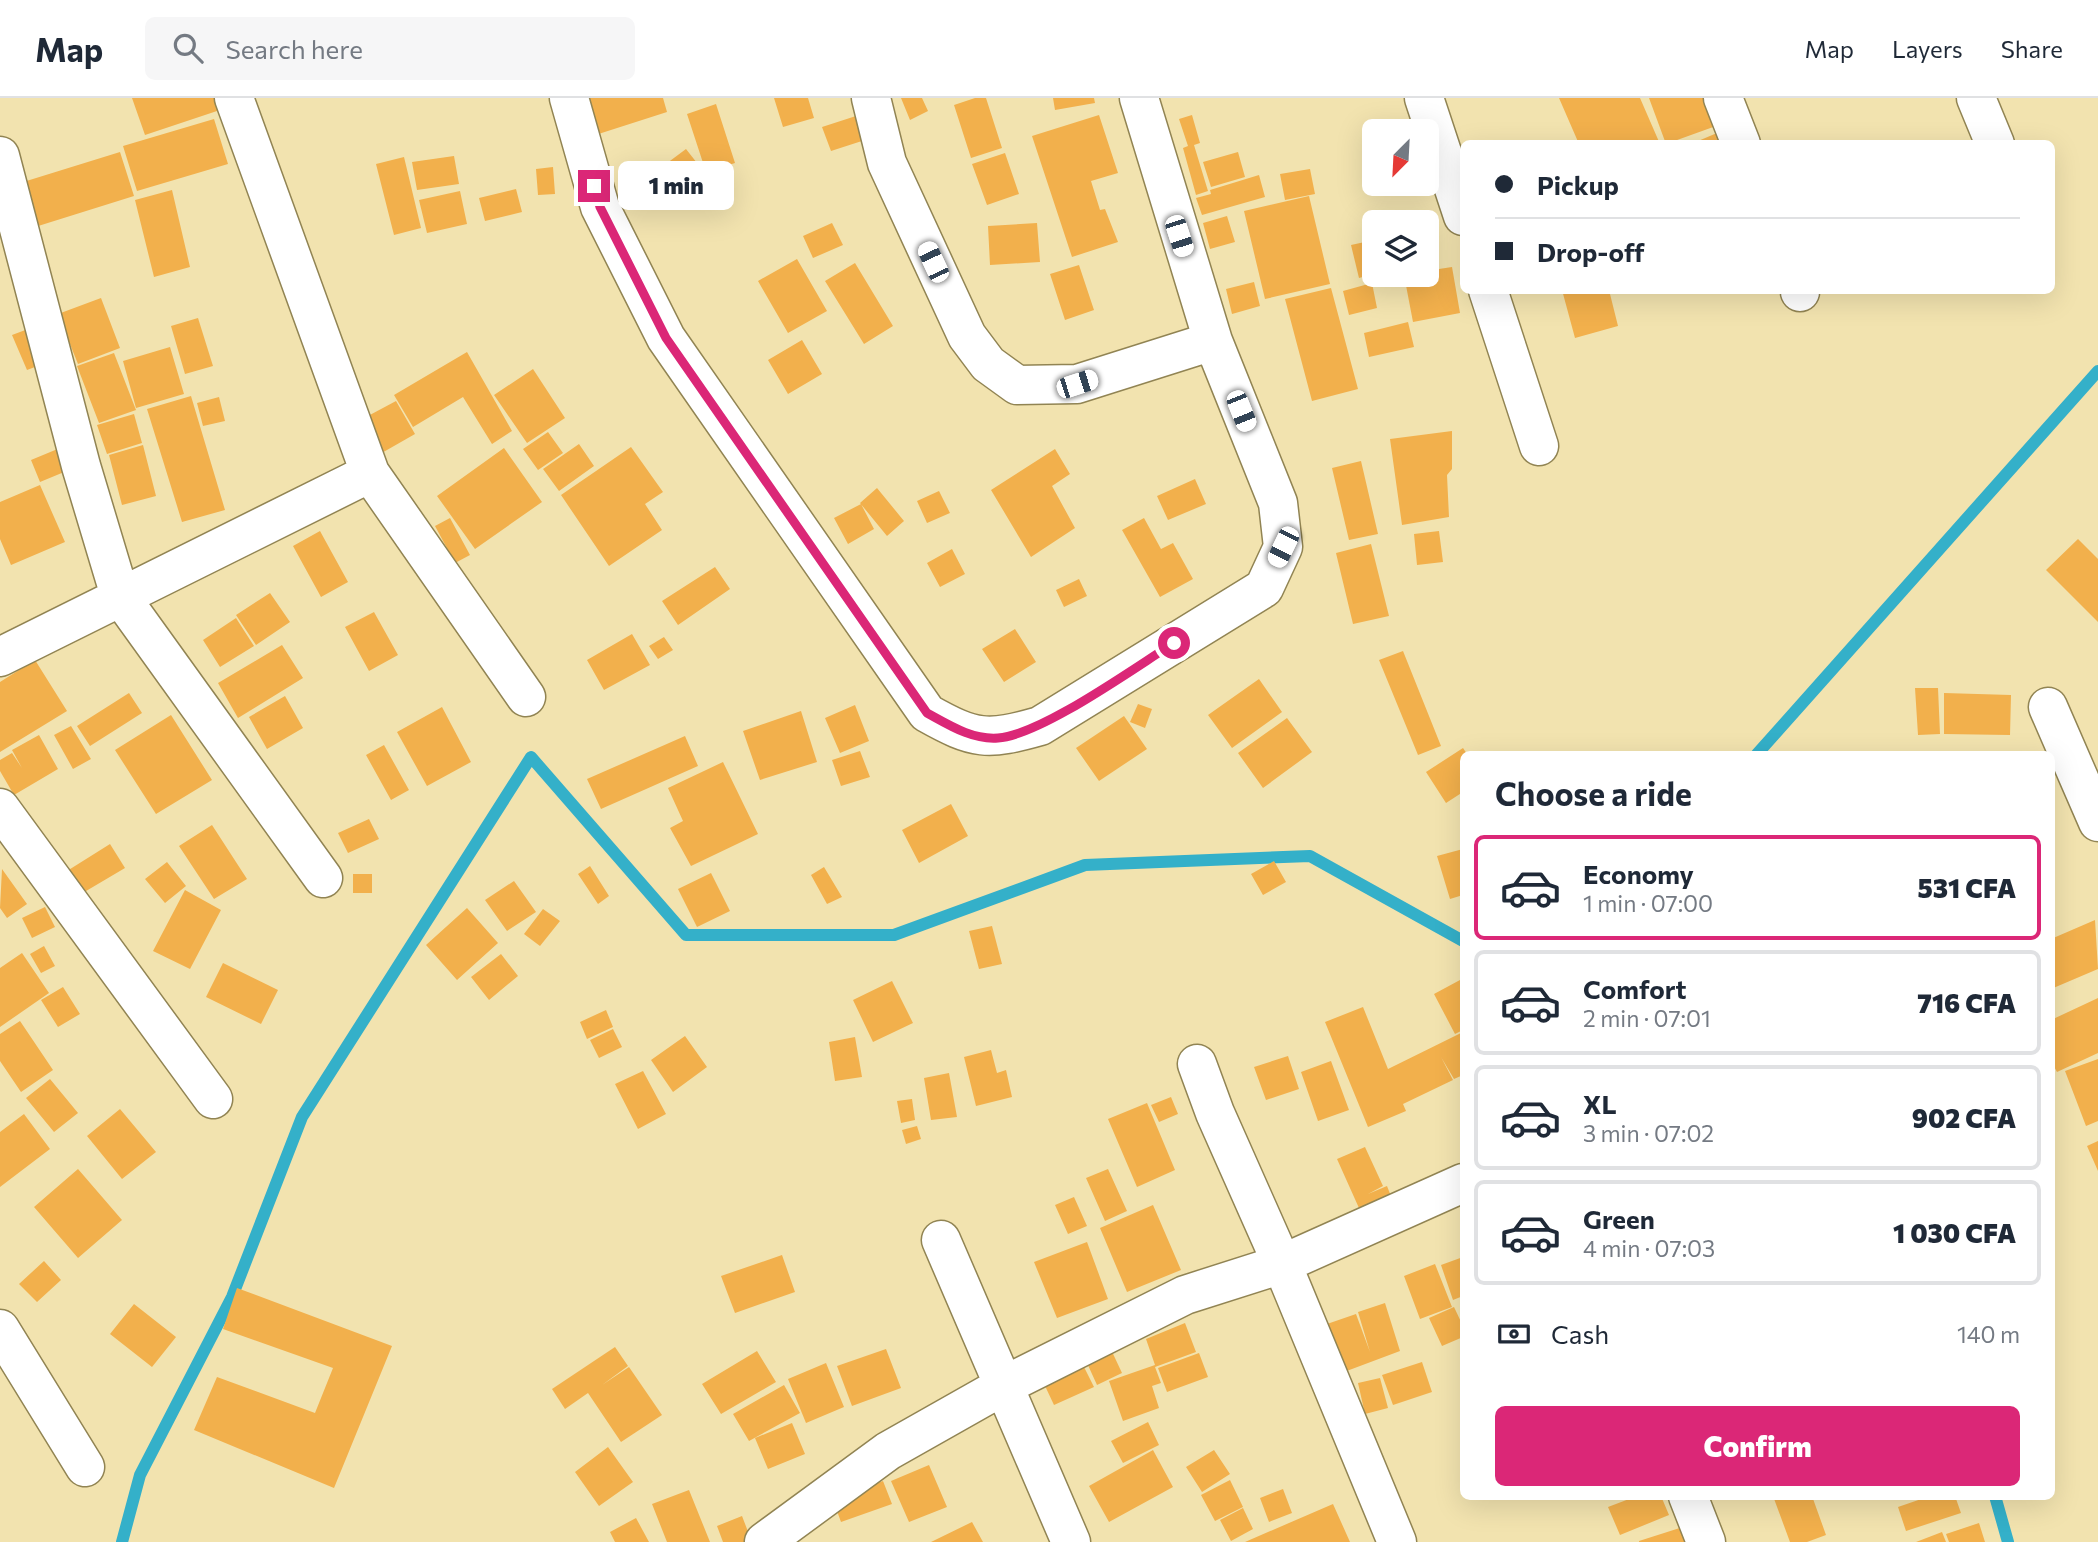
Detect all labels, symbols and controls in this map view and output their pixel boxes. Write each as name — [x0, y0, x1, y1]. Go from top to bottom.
search box — [145, 17, 635, 80]
text: Map — [35, 28, 103, 69]
icon: search — [169, 29, 207, 67]
text: Search here — [225, 33, 363, 64]
text: Map — [1805, 34, 1854, 63]
text: Layers — [1892, 34, 1963, 63]
text: Share — [2001, 34, 2063, 63]
north arrow — [1362, 119, 1438, 196]
map controls — [1362, 119, 1439, 287]
callout: 1 min — [618, 162, 734, 210]
text: Pickup — [1537, 169, 1619, 200]
route end — [578, 170, 610, 202]
text: 1 min — [648, 171, 704, 199]
button: layers — [1362, 210, 1439, 287]
car — [1163, 213, 1196, 259]
text: Drop-off — [1537, 236, 1644, 267]
car — [915, 239, 952, 285]
car — [1054, 368, 1101, 400]
car — [1224, 388, 1259, 434]
car — [1265, 524, 1302, 570]
route start — [1158, 627, 1190, 659]
text: Choose a ride — [1495, 773, 1692, 813]
icon: car — [1499, 856, 1562, 919]
text: Economy — [1583, 858, 1694, 889]
text: 531 CFA — [1917, 872, 2016, 903]
text: 1 min · 07:00 — [1583, 889, 1713, 917]
icon: car — [1499, 971, 1562, 1034]
text: Comfort — [1583, 973, 1686, 1004]
text: 716 CFA — [1917, 987, 2016, 1018]
text: 2 min · 07:01 — [1583, 1004, 1711, 1032]
icon: car — [1499, 1086, 1562, 1149]
text: XL — [1583, 1088, 1617, 1119]
text: 902 CFA — [1912, 1102, 2016, 1133]
text: 3 min · 07:02 — [1583, 1119, 1714, 1147]
icon: car — [1499, 1201, 1562, 1264]
text: Green — [1583, 1203, 1655, 1234]
text: 1 030 CFA — [1893, 1217, 2016, 1248]
text: 4 min · 07:03 — [1583, 1234, 1715, 1262]
icon: cash — [1495, 1315, 1533, 1353]
text: Cash — [1551, 1318, 1609, 1349]
text: 140 m — [1957, 1320, 2020, 1348]
button: Confirm — [1495, 1406, 2020, 1486]

